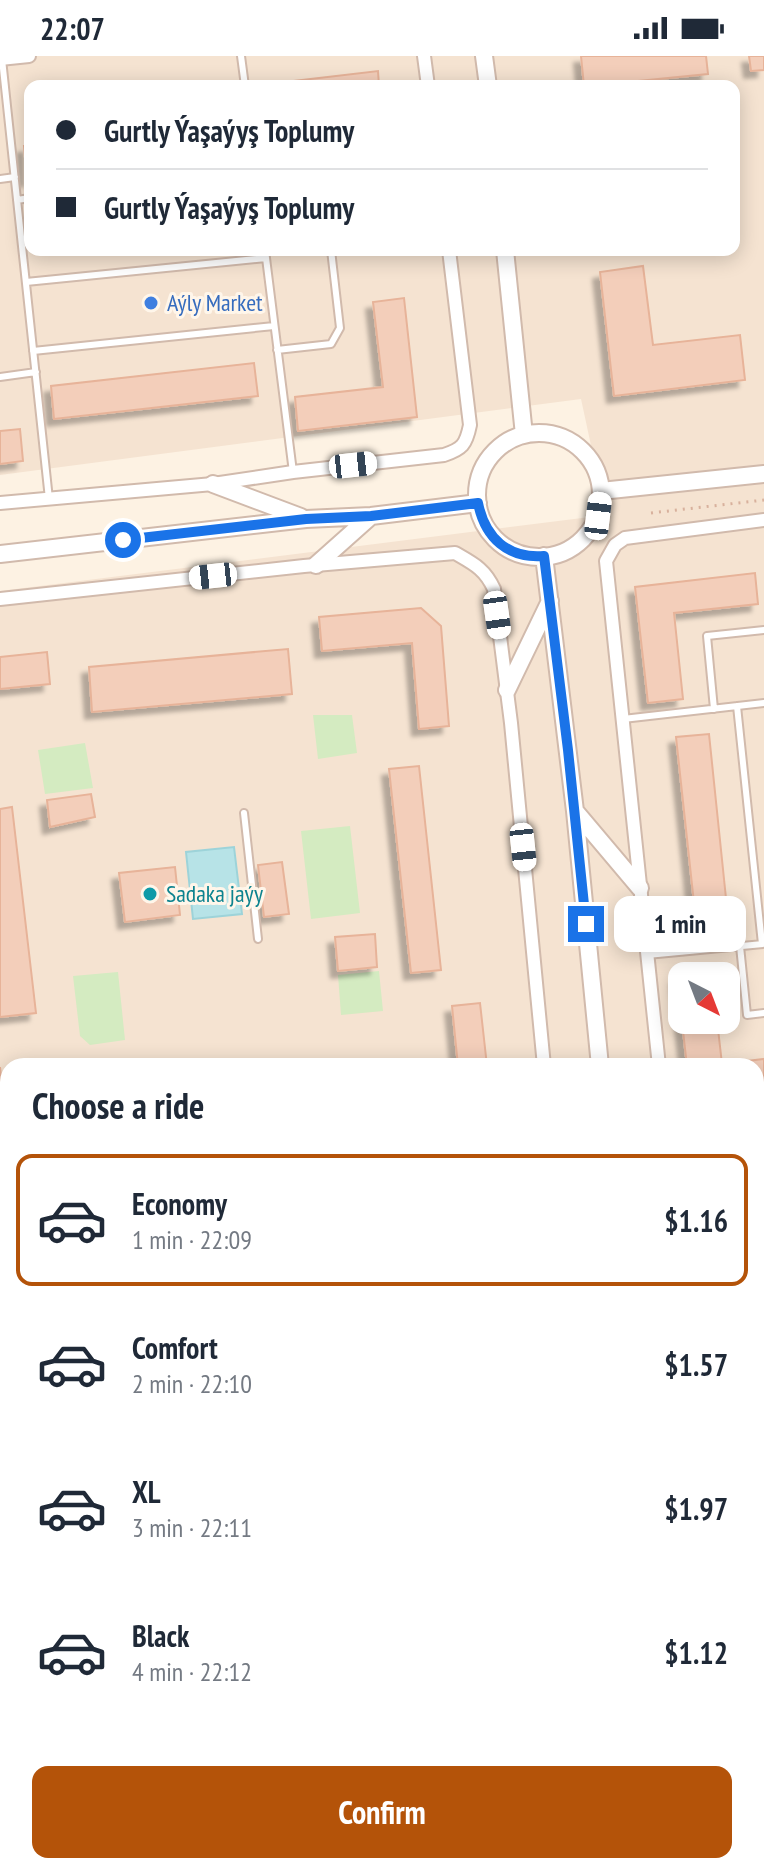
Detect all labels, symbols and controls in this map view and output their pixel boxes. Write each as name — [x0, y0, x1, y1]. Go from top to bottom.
text: 22:07 — [40, 9, 105, 48]
text: Gurtly Ýaşaýyş Toplumy — [104, 111, 354, 150]
text: Gurtly Ýaşaýyş Toplumy — [104, 188, 354, 227]
place label: Aýly Market — [167, 287, 263, 318]
marker: Aýly Market — [142, 294, 160, 312]
car — [328, 451, 378, 479]
car — [583, 491, 613, 541]
route start — [105, 522, 141, 558]
car — [188, 562, 238, 590]
car — [482, 590, 512, 640]
car — [509, 822, 537, 872]
place label: Sadaka jaýy — [166, 878, 263, 909]
marker: Sadaka jaýy — [141, 885, 159, 903]
callout: 1 min — [614, 896, 746, 952]
route end — [568, 906, 604, 942]
text: 1 min — [654, 907, 706, 940]
north arrow — [668, 962, 740, 1034]
map controls — [668, 962, 740, 1034]
text: Choose a ride — [32, 1082, 204, 1129]
icon: car — [36, 1184, 108, 1256]
text: Economy — [132, 1184, 227, 1223]
text: $1.16 — [664, 1201, 728, 1240]
text: 1 min · 22:09 — [132, 1223, 252, 1256]
icon: car — [36, 1328, 108, 1400]
text: Comfort — [132, 1328, 218, 1367]
text: $1.57 — [664, 1345, 728, 1384]
text: 2 min · 22:10 — [132, 1367, 252, 1400]
icon: car — [36, 1472, 108, 1544]
text: XL — [132, 1472, 161, 1511]
text: $1.97 — [664, 1489, 728, 1528]
text: 3 min · 22:11 — [132, 1511, 252, 1544]
icon: car — [36, 1616, 108, 1688]
text: Black — [132, 1616, 189, 1655]
text: $1.12 — [664, 1633, 728, 1672]
text: 4 min · 22:12 — [132, 1655, 252, 1688]
button: Confirm — [32, 1766, 732, 1858]

